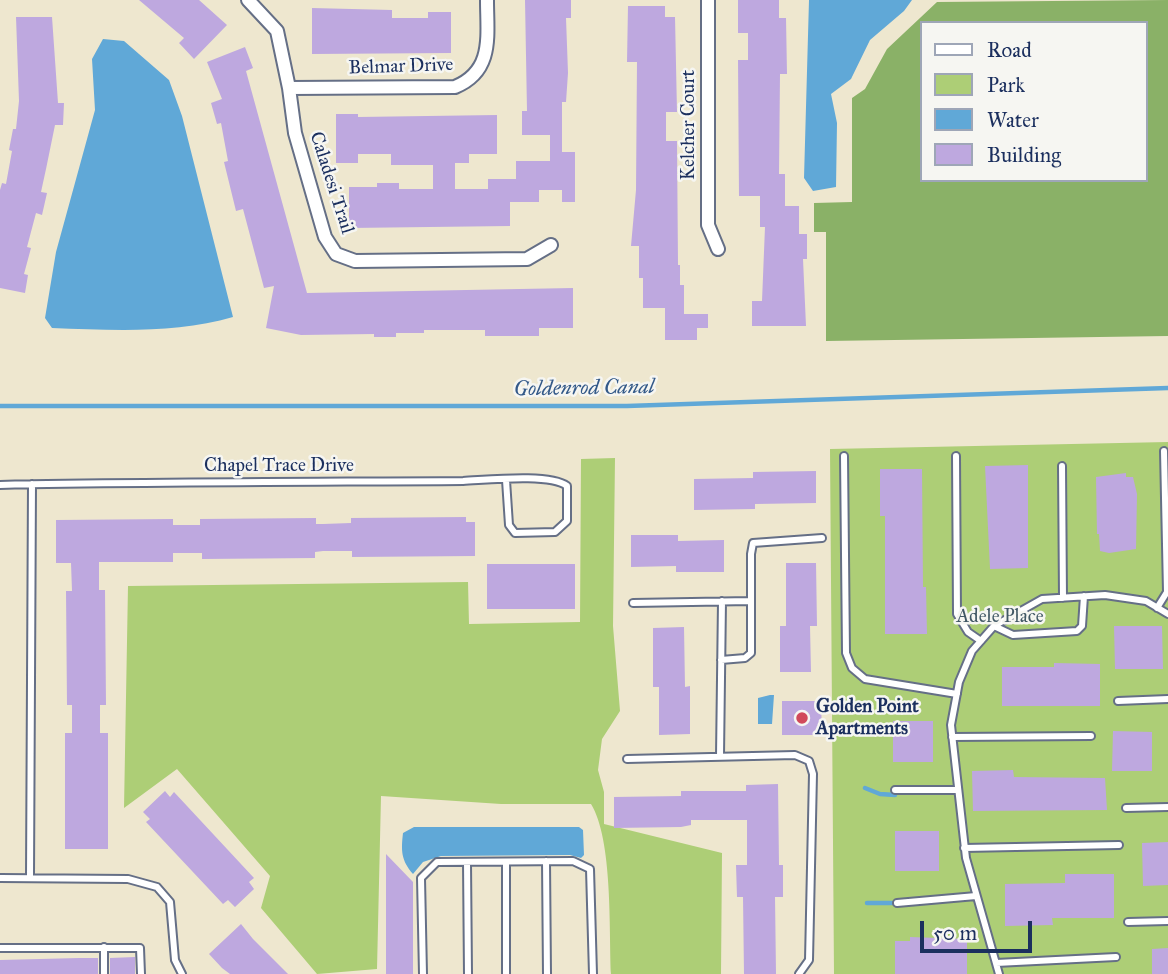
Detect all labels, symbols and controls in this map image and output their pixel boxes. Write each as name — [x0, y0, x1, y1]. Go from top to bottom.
legend — [920, 21, 1147, 182]
text: Road — [987, 37, 1032, 63]
street label: Belmar Drive — [348, 54, 454, 80]
street label: Kelcher Court — [678, 70, 700, 180]
text: Park — [987, 72, 1025, 98]
text: Water — [987, 107, 1039, 133]
street label: Caladesi Trail — [304, 129, 358, 237]
text: Building — [987, 142, 1061, 168]
water label: Goldenrod Canal — [513, 375, 655, 403]
street label: Chapel Trace Drive — [204, 455, 354, 477]
park label: Adele Place — [956, 606, 1044, 628]
place label: Golden Point Apartments — [816, 696, 919, 740]
marker: Golden Point Apartments — [794, 710, 810, 726]
scale bar — [923, 908, 1035, 952]
text: 50 m — [933, 920, 977, 946]

